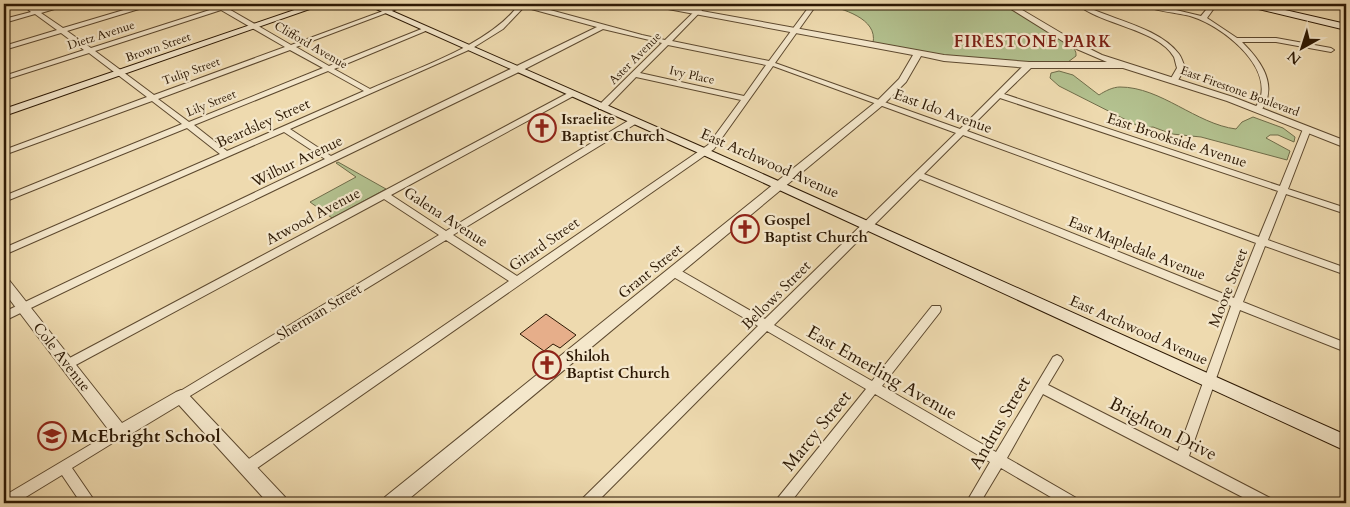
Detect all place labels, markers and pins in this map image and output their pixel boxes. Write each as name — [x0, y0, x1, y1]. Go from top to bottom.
place label: Israelite Baptist Church — [561, 109, 666, 146]
church icon: Israelite Baptist Church — [527, 113, 557, 143]
place label: Gospel Baptist Church — [764, 210, 869, 247]
church icon: Gospel Baptist Church — [730, 214, 760, 244]
place label: Shiloh Baptist Church — [566, 346, 671, 383]
church icon: Shiloh Baptist Church — [532, 350, 562, 380]
school or university icon: McEbright School — [37, 421, 67, 451]
place label: McEbright School — [71, 424, 221, 449]

